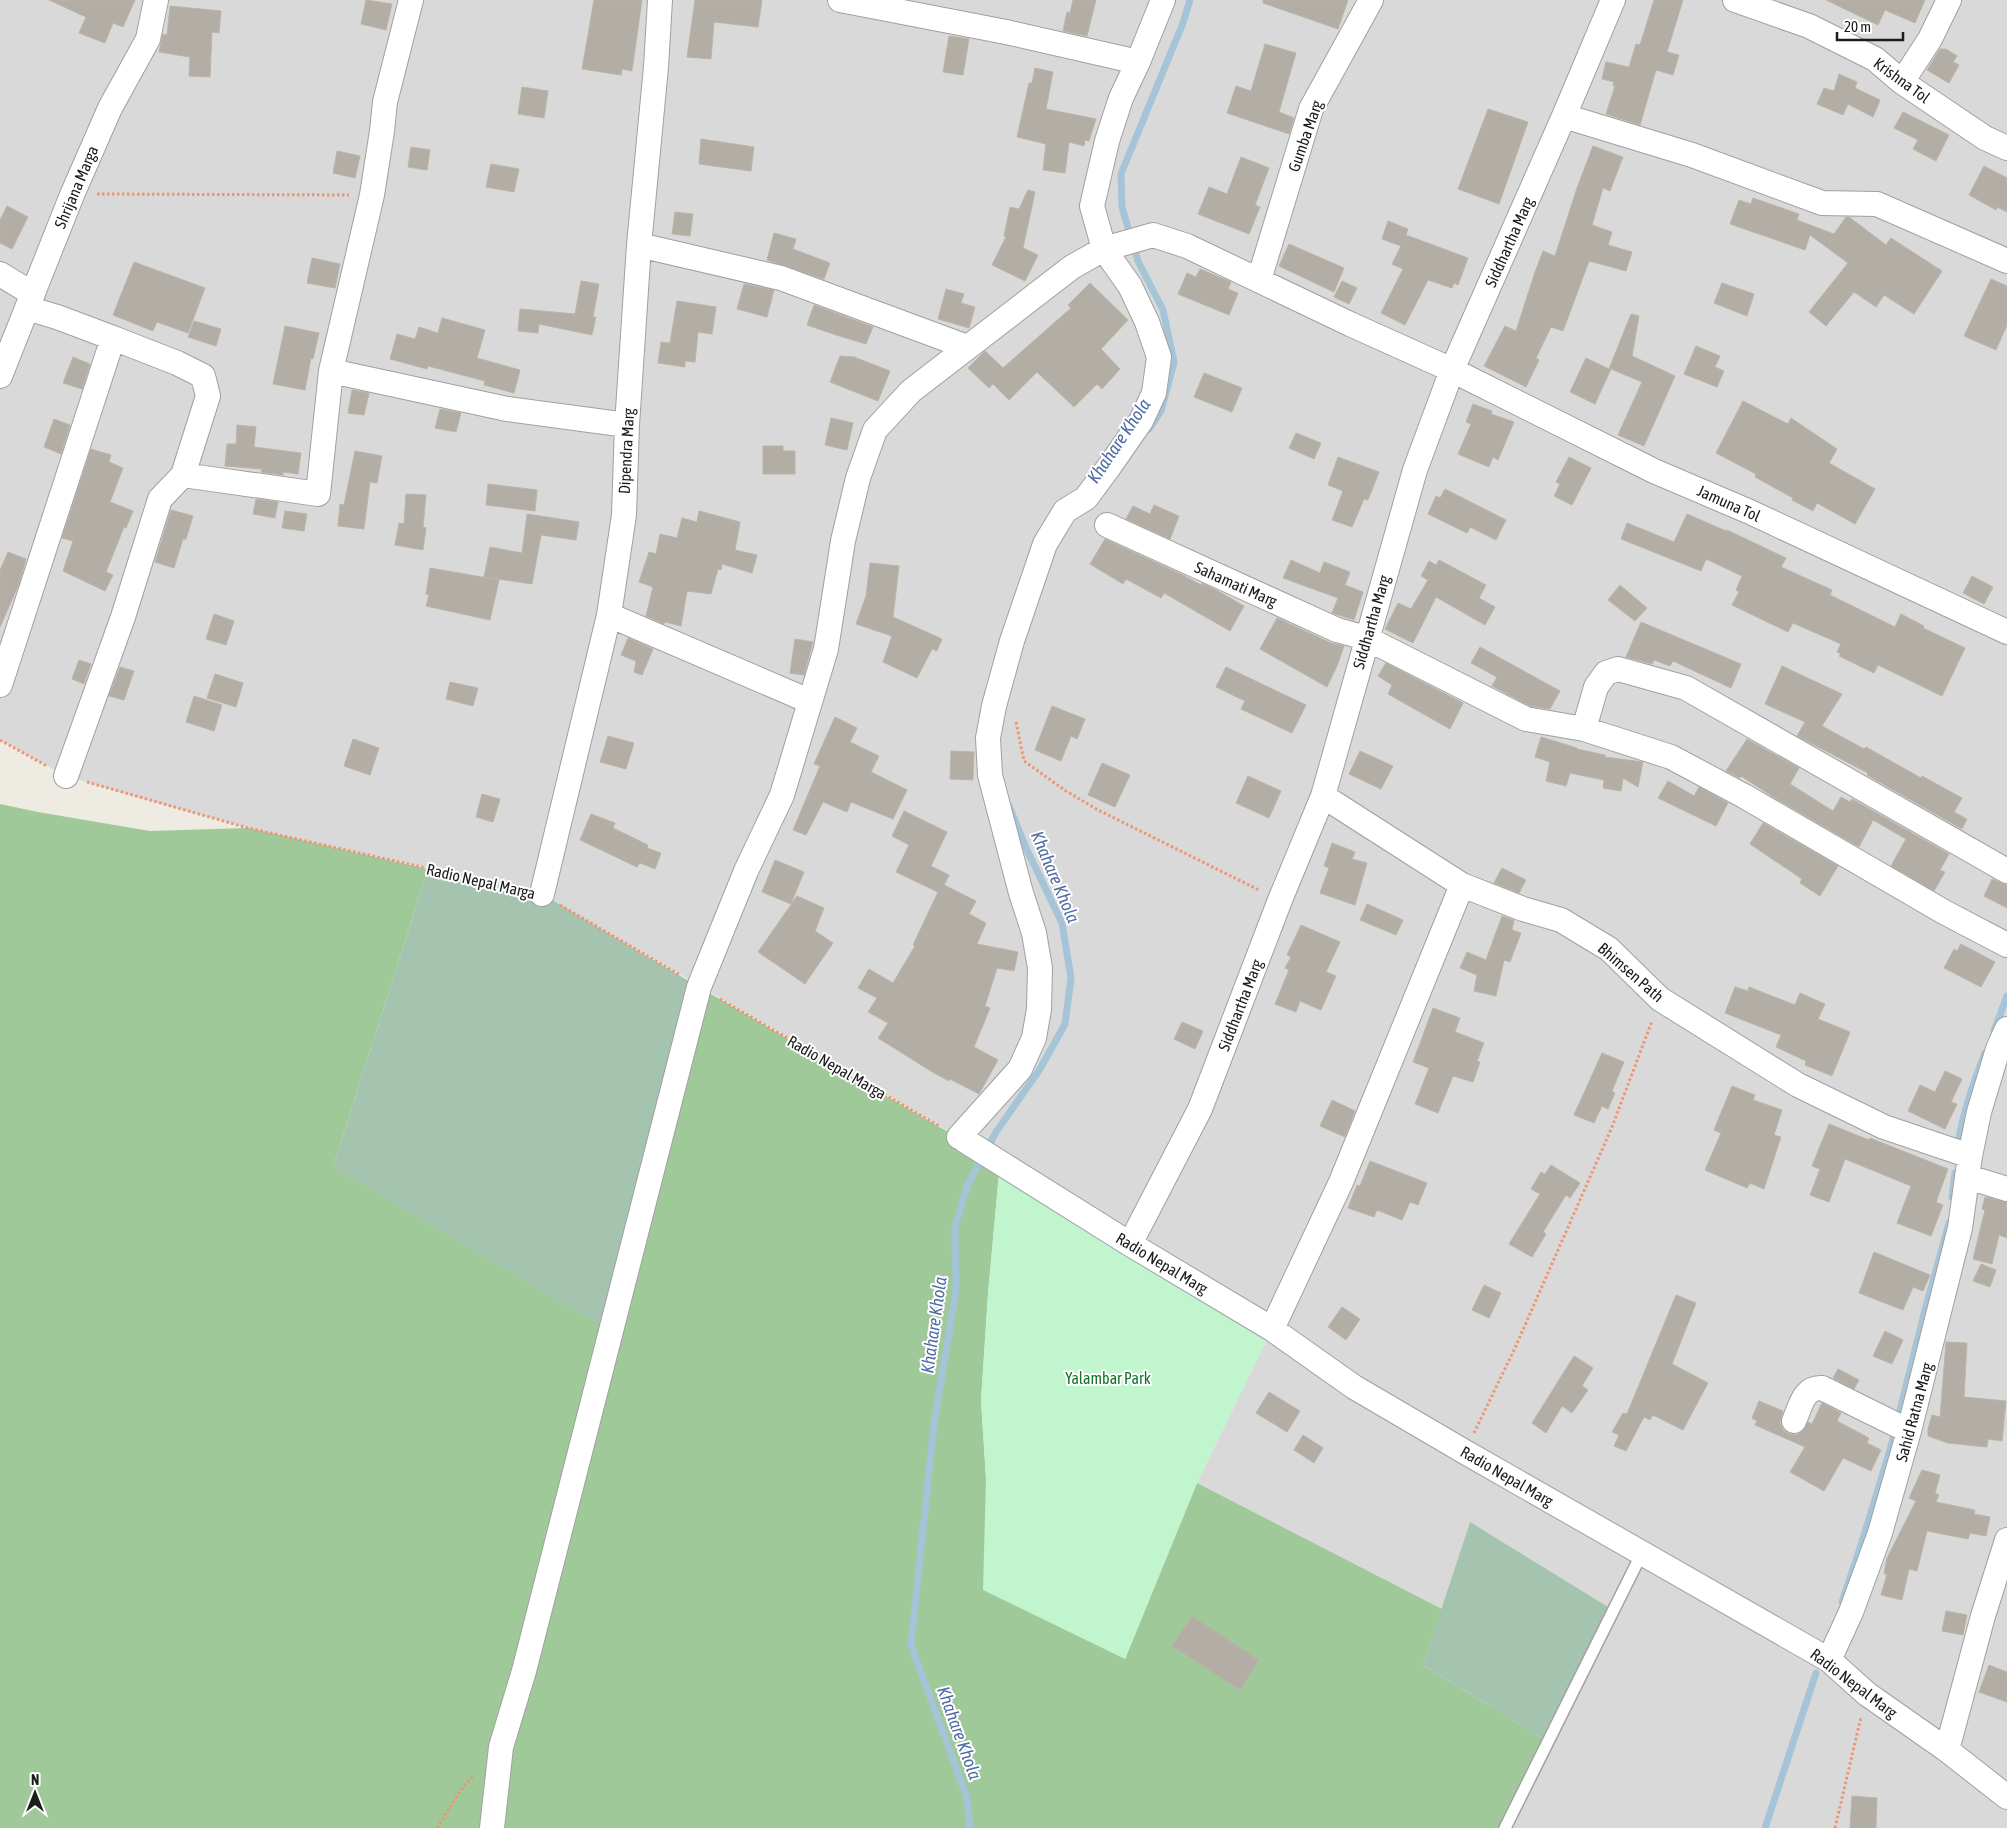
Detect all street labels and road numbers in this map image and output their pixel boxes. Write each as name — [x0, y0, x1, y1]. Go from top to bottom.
street label: Krishna Tol — [1870, 54, 1934, 107]
street label: Gumba Marg — [1284, 98, 1327, 174]
street label: Shrijana Marga — [51, 143, 102, 231]
street label: Siddhartha Marg — [1481, 194, 1538, 290]
street label: Dipendra Marg — [615, 407, 638, 495]
street label: Jamuna Tol — [1695, 481, 1764, 525]
street label: Sahamati Marg — [1192, 558, 1280, 611]
street label: Siddhartha Marg — [1349, 573, 1394, 671]
street label: Radio Nepal Marga — [425, 860, 537, 903]
street label: Bhimsen Path — [1595, 939, 1667, 1005]
street label: Siddhartha Marg — [1214, 957, 1267, 1054]
street label: Radio Nepal Marga — [784, 1031, 890, 1103]
street label: Radio Nepal Marg — [1112, 1229, 1211, 1298]
street label: Sahid Ratna Marg — [1892, 1360, 1937, 1464]
street label: Radio Nepal Marg — [1457, 1442, 1557, 1511]
street label: Radio Nepal Marg — [1807, 1645, 1901, 1722]

